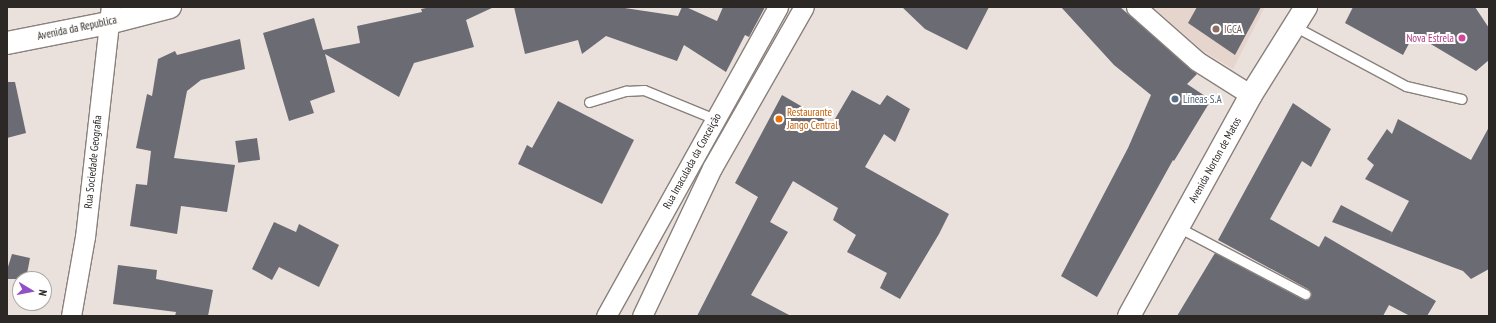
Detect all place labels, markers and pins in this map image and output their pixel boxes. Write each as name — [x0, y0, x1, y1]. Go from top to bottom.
place label: IGCA — [1224, 22, 1242, 36]
marker: IGCA — [1211, 24, 1221, 34]
place label: Nova Estrela — [1406, 31, 1454, 45]
marker: Nova Estrela — [1457, 33, 1467, 43]
place label: Líneas S.A — [1183, 92, 1222, 106]
marker: Líneas S.A — [1170, 94, 1180, 104]
place label: Restaurante Jango Central — [787, 106, 838, 132]
marker: Restaurante Jango Central — [774, 114, 784, 124]

